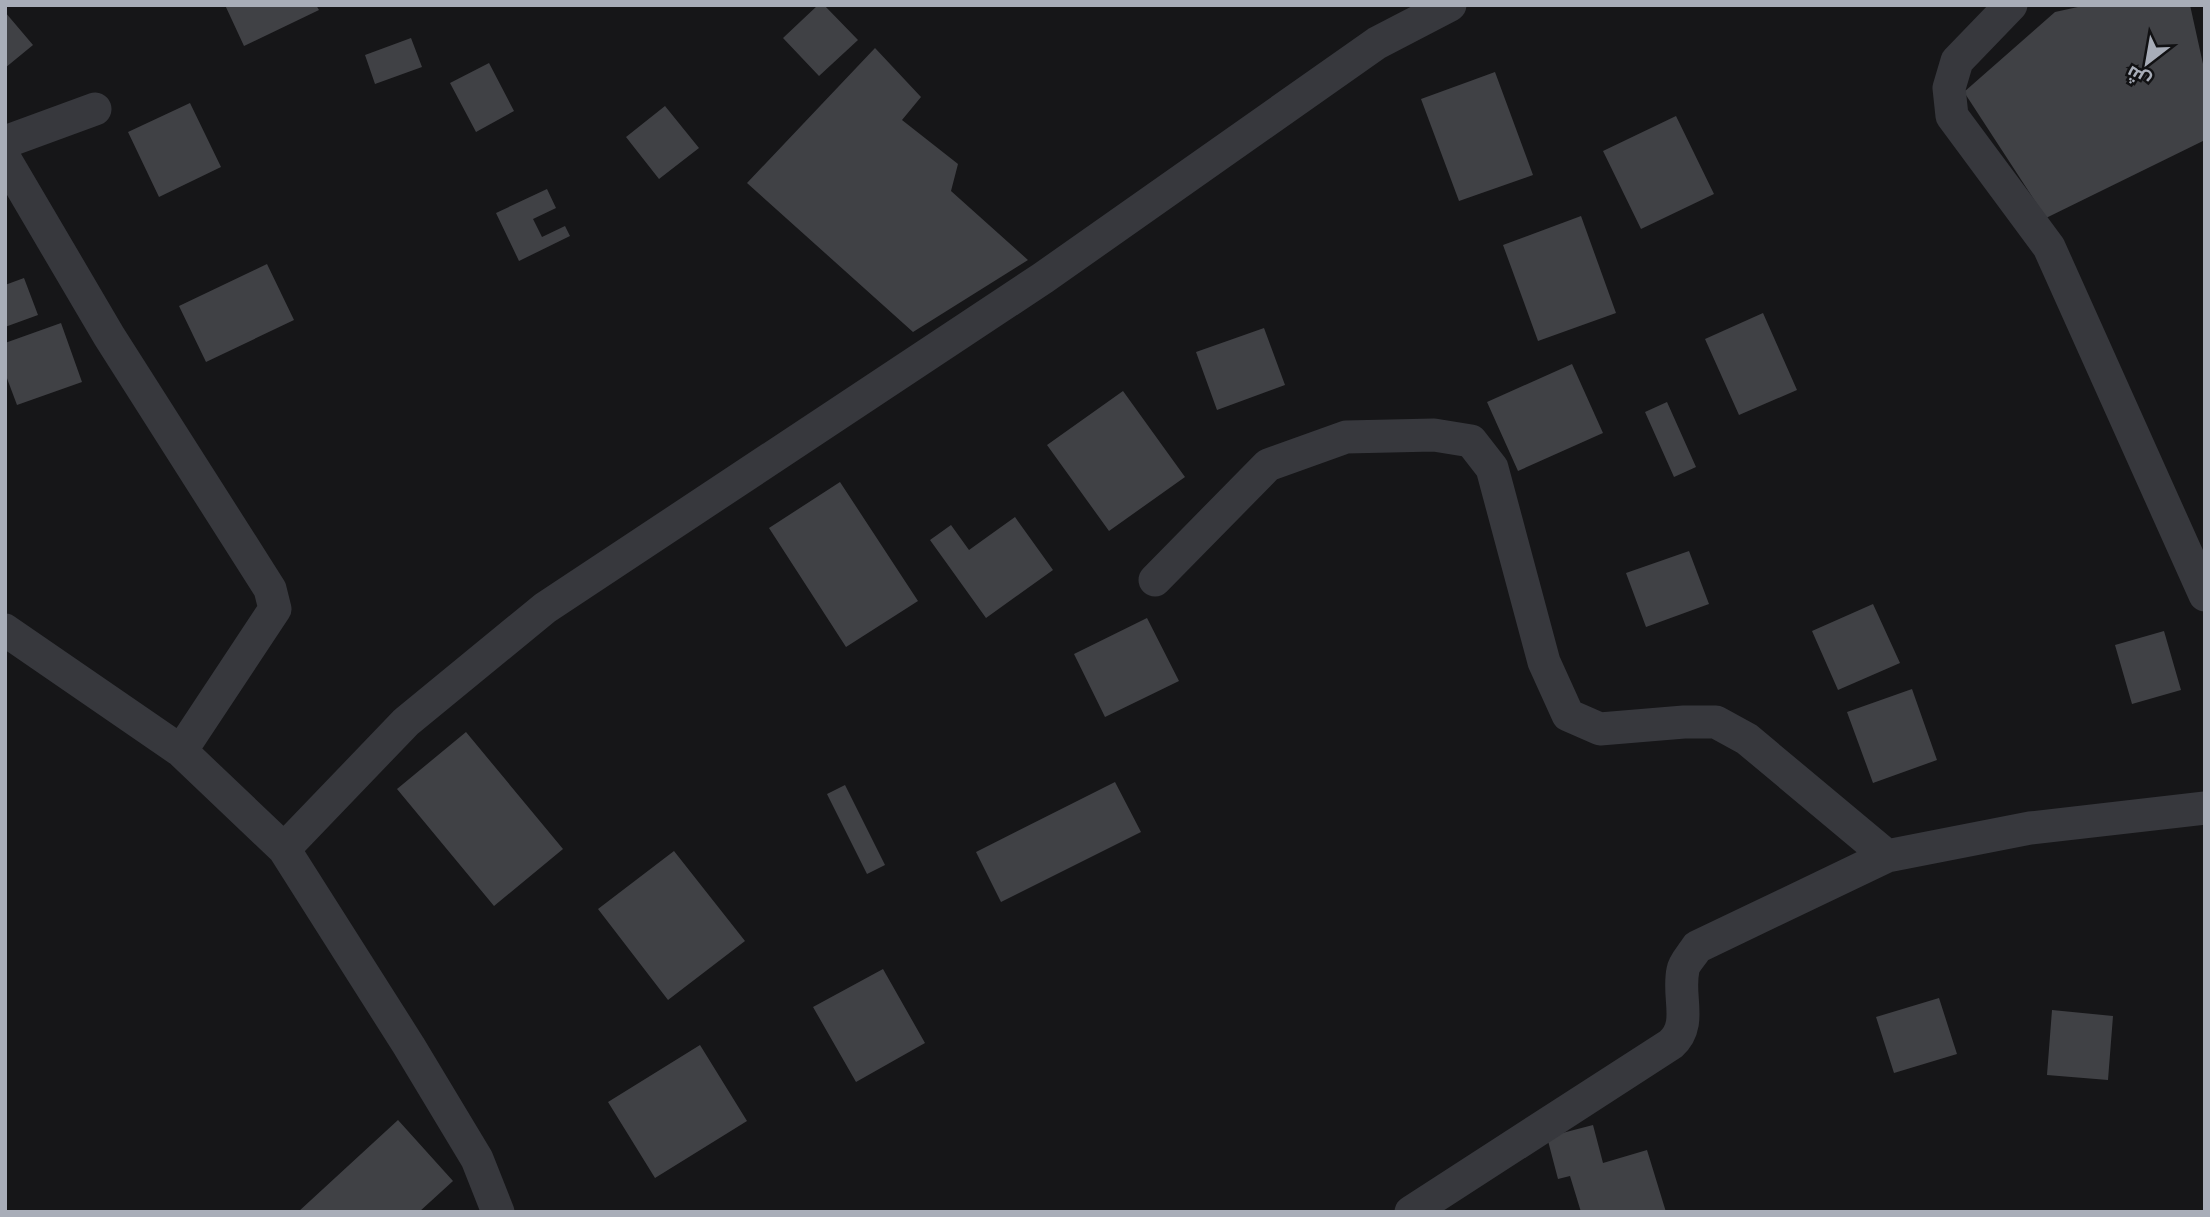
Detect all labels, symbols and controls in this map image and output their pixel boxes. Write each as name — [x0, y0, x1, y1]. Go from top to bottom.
north arrow — [2112, 28, 2182, 98]
text: ش — [2122, 61, 2155, 94]

